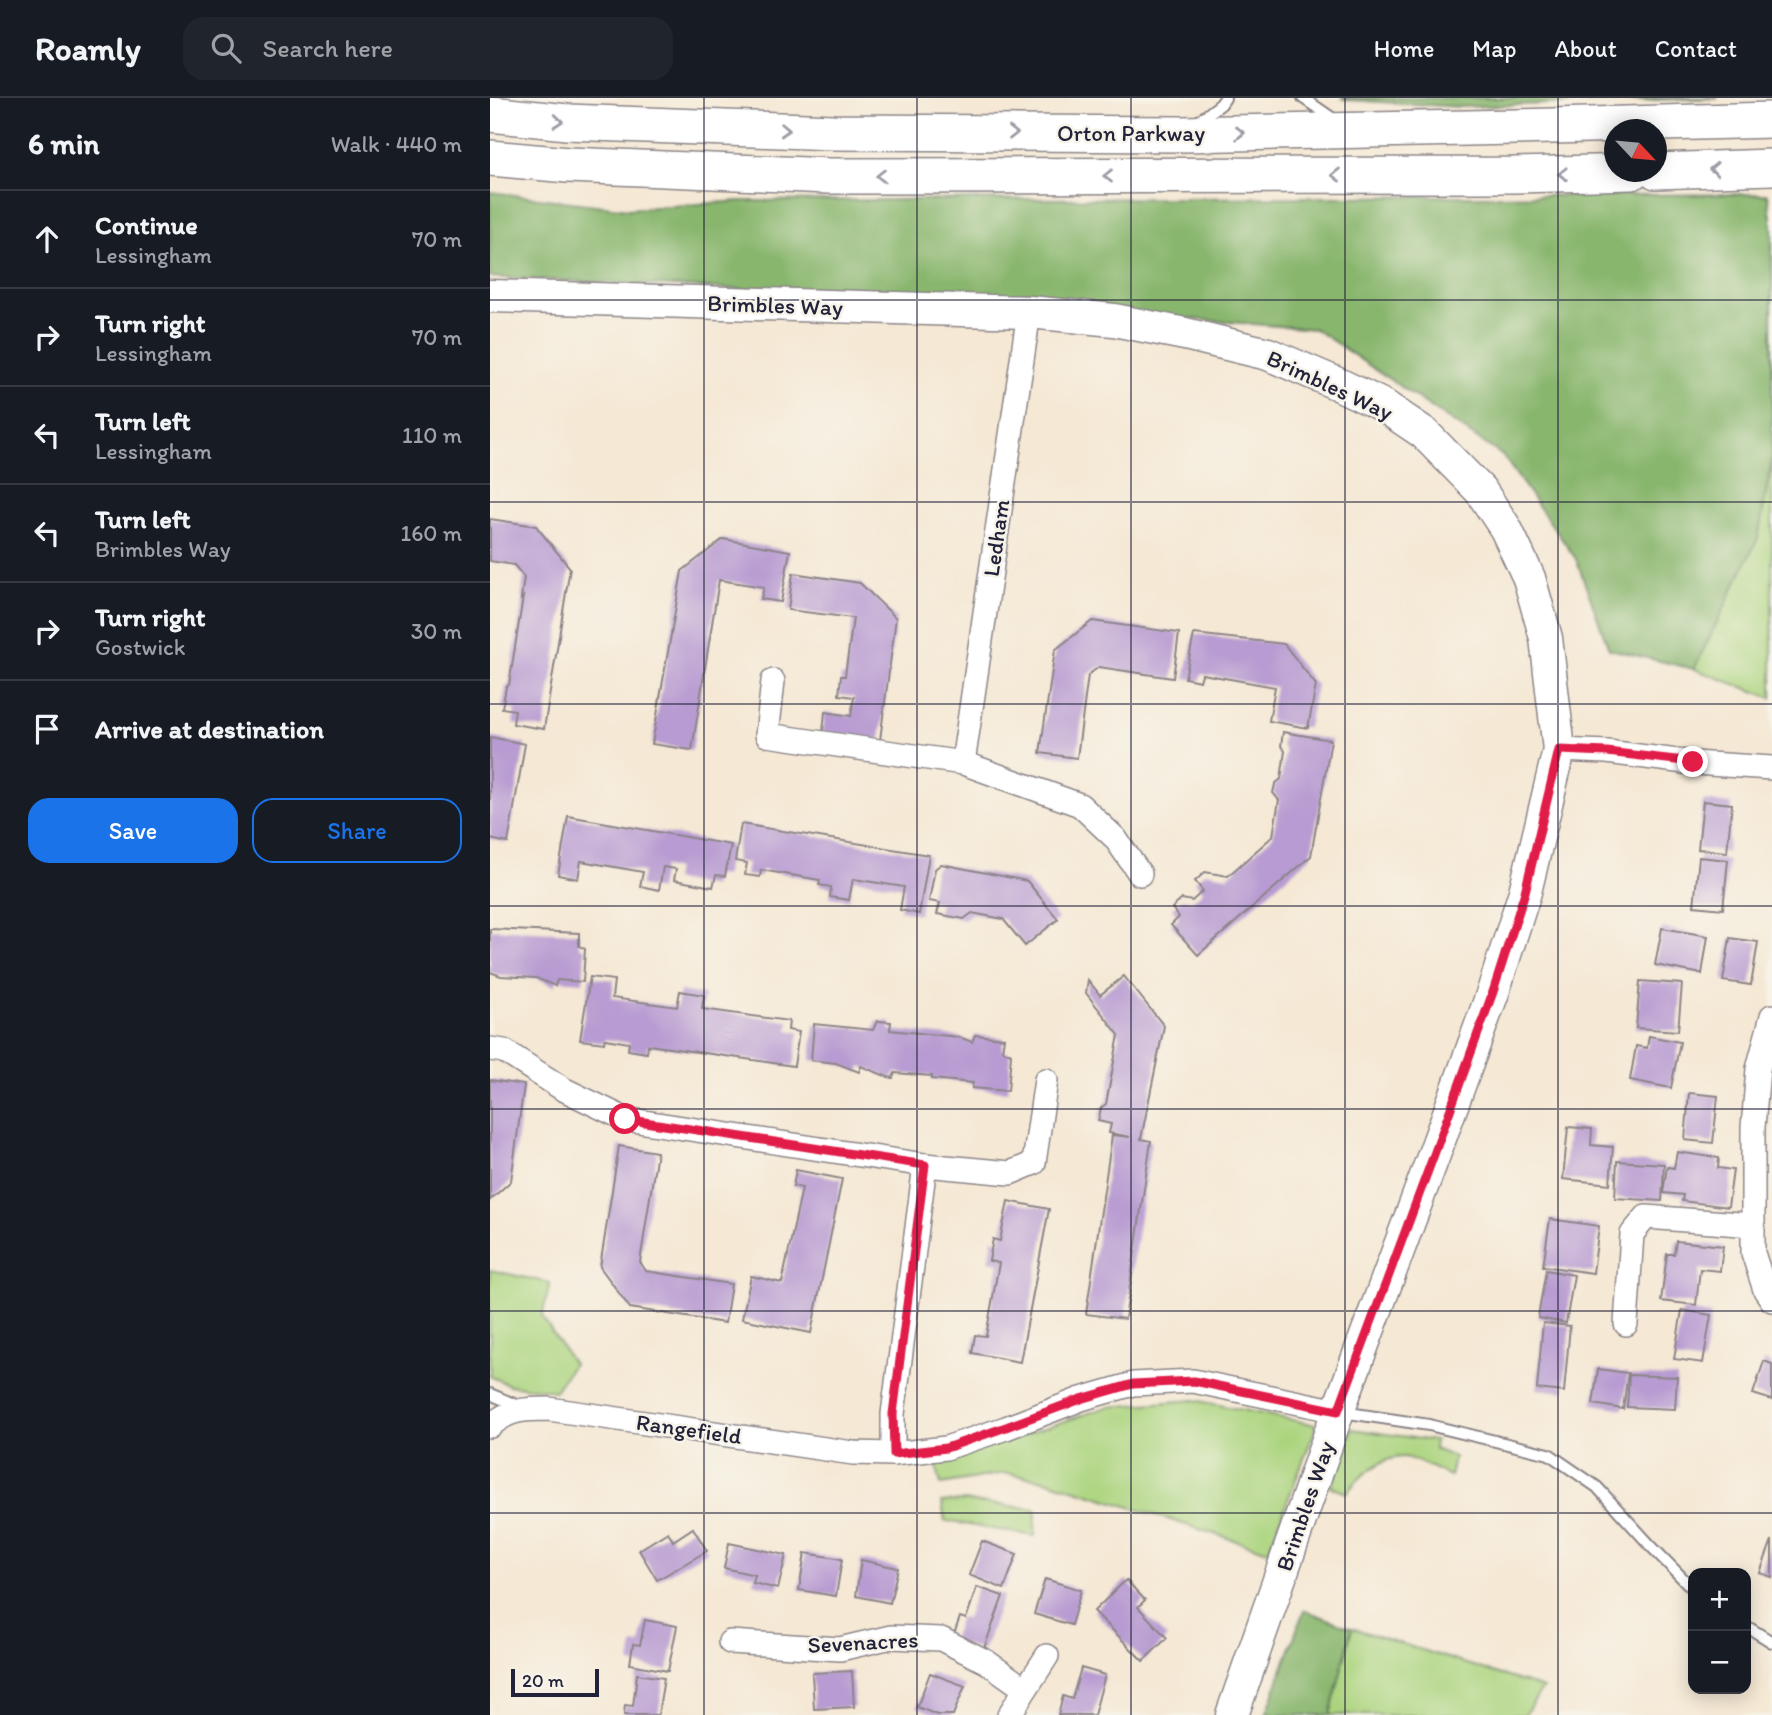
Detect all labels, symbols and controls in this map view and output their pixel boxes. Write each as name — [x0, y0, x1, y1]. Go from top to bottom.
search box — [183, 17, 673, 80]
text: Roamly — [35, 29, 141, 68]
icon: search — [207, 29, 245, 67]
text: Search here — [263, 32, 393, 64]
text: Home — [1374, 34, 1434, 63]
text: Map — [1472, 34, 1516, 63]
text: About — [1554, 34, 1617, 63]
text: Contact — [1655, 34, 1737, 63]
one-way arrow — [553, 113, 564, 128]
street label: Orton Parkway — [1057, 119, 1205, 147]
north arrow — [1604, 119, 1667, 182]
one-way arrow — [780, 123, 791, 138]
text: 6 min — [28, 125, 100, 162]
one-way arrow — [1008, 125, 1018, 141]
one-way arrow — [1235, 125, 1246, 141]
text: Walk · 440 m — [331, 130, 462, 158]
one-way arrow — [1708, 161, 1719, 176]
one-way arrow — [1558, 166, 1569, 181]
one-way arrow — [1330, 167, 1341, 183]
one-way arrow — [875, 168, 886, 184]
one-way arrow — [1103, 168, 1113, 184]
text: Continue — [95, 209, 198, 241]
icon: ahead — [28, 220, 66, 258]
text: 70 m — [412, 225, 462, 253]
text: Lessingham — [95, 241, 212, 269]
street label: Brimbles Way — [707, 289, 843, 321]
text: Turn right — [95, 307, 206, 339]
icon: right — [28, 318, 66, 356]
text: 70 m — [412, 323, 462, 351]
text: Lessingham — [95, 339, 212, 367]
street label: Brimbles Way — [1263, 344, 1398, 426]
text: Turn left — [95, 405, 191, 437]
icon: left — [28, 416, 66, 454]
text: 110 m — [402, 421, 462, 449]
text: Lessingham — [95, 437, 212, 465]
street label: Ledham — [977, 498, 1015, 578]
text: Turn left — [95, 503, 191, 535]
icon: left — [28, 514, 66, 552]
text: 160 m — [400, 519, 462, 547]
text: Brimbles Way — [95, 535, 231, 563]
text: Turn right — [95, 601, 206, 633]
icon: right — [28, 612, 66, 650]
text: 30 m — [411, 617, 462, 645]
text: Gostwick — [95, 633, 186, 661]
icon: arrive — [28, 710, 66, 748]
text: Arrive at destination — [95, 713, 324, 745]
route end — [1677, 746, 1708, 777]
button: Save — [28, 798, 238, 863]
button: Share — [252, 798, 462, 863]
route start — [609, 1103, 640, 1134]
street label: Rangefield — [634, 1408, 744, 1450]
street label: Brimbles Way — [1270, 1437, 1340, 1575]
map controls — [1688, 1568, 1751, 1694]
button: + — [1688, 1568, 1751, 1631]
street label: Sevenacres — [807, 1625, 919, 1659]
button: − — [1688, 1631, 1751, 1694]
scale bar — [511, 1666, 598, 1698]
text: 20 m — [522, 1669, 564, 1692]

